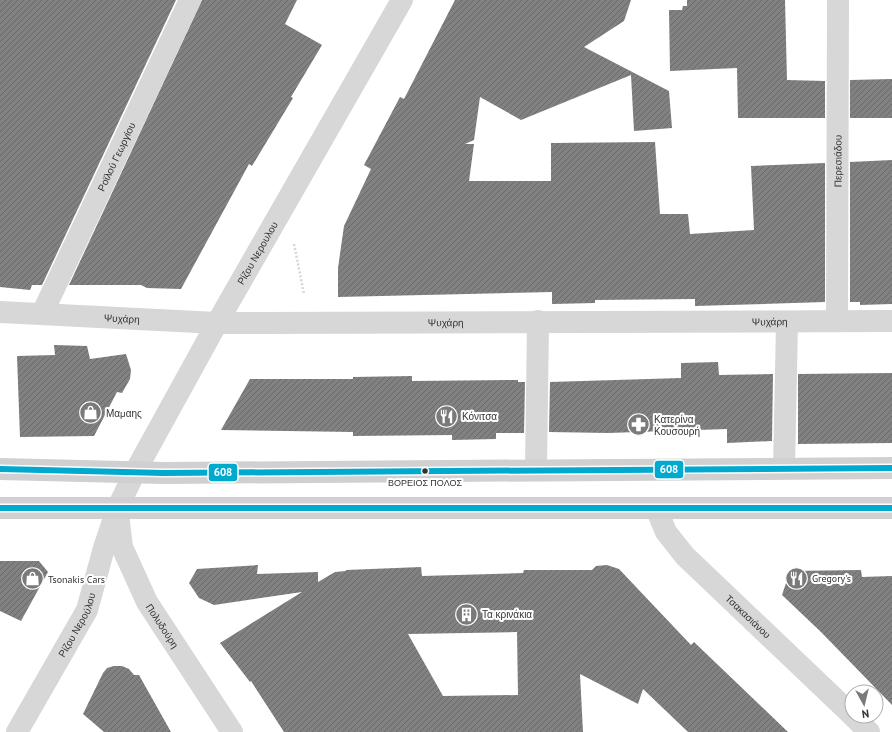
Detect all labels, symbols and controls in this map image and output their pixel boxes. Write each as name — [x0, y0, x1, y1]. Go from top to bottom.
street label: Ροϊλού Γεωργίου — [95, 120, 138, 193]
street label: Περεσιάδου — [831, 135, 845, 187]
street label: Ρίζου Νερουλου — [234, 219, 281, 287]
street label: Ψυχάρη — [104, 311, 140, 326]
street label: Ψυχάρη — [752, 315, 788, 328]
street label: Ψυχάρη — [428, 316, 464, 329]
shop icon: Μαμαης — [77, 400, 103, 426]
restaurant icon: Κόνιτσα — [433, 403, 459, 429]
place label: Μαμαης — [106, 407, 142, 420]
place label: Κόνιτσα — [462, 410, 497, 423]
pharmacy icon: Κατερίνα Κουσουρή — [625, 412, 651, 438]
place label: Κατερίνα Κουσουρή — [654, 413, 700, 438]
line badge: 608 — [654, 460, 684, 479]
text: 608 — [660, 462, 678, 476]
line badge: 608 — [208, 463, 238, 482]
text: 608 — [214, 465, 232, 479]
marker: ΒΟΡΕΙΟΣ ΠΟΛΟΣ — [420, 466, 430, 476]
place label: ΒΟΡΕΙΟΣ ΠΟΛΟΣ — [388, 477, 463, 488]
restaurant icon: Gregory's — [783, 565, 809, 591]
shop icon: Tsonakis Cars — [20, 566, 46, 592]
place label: Gregory's — [812, 572, 851, 585]
place label: Tsonakis Cars — [48, 573, 105, 586]
street label: Ρίζου Νερούλου — [55, 591, 98, 659]
street label: Τσακασιάνου — [723, 592, 773, 641]
street label: Πολυδούρη — [143, 601, 181, 651]
building icon: Τα κρινάκια — [454, 601, 480, 627]
place label: Τα κρινάκια — [482, 608, 532, 621]
north arrow — [844, 684, 884, 724]
text: N — [861, 706, 870, 721]

